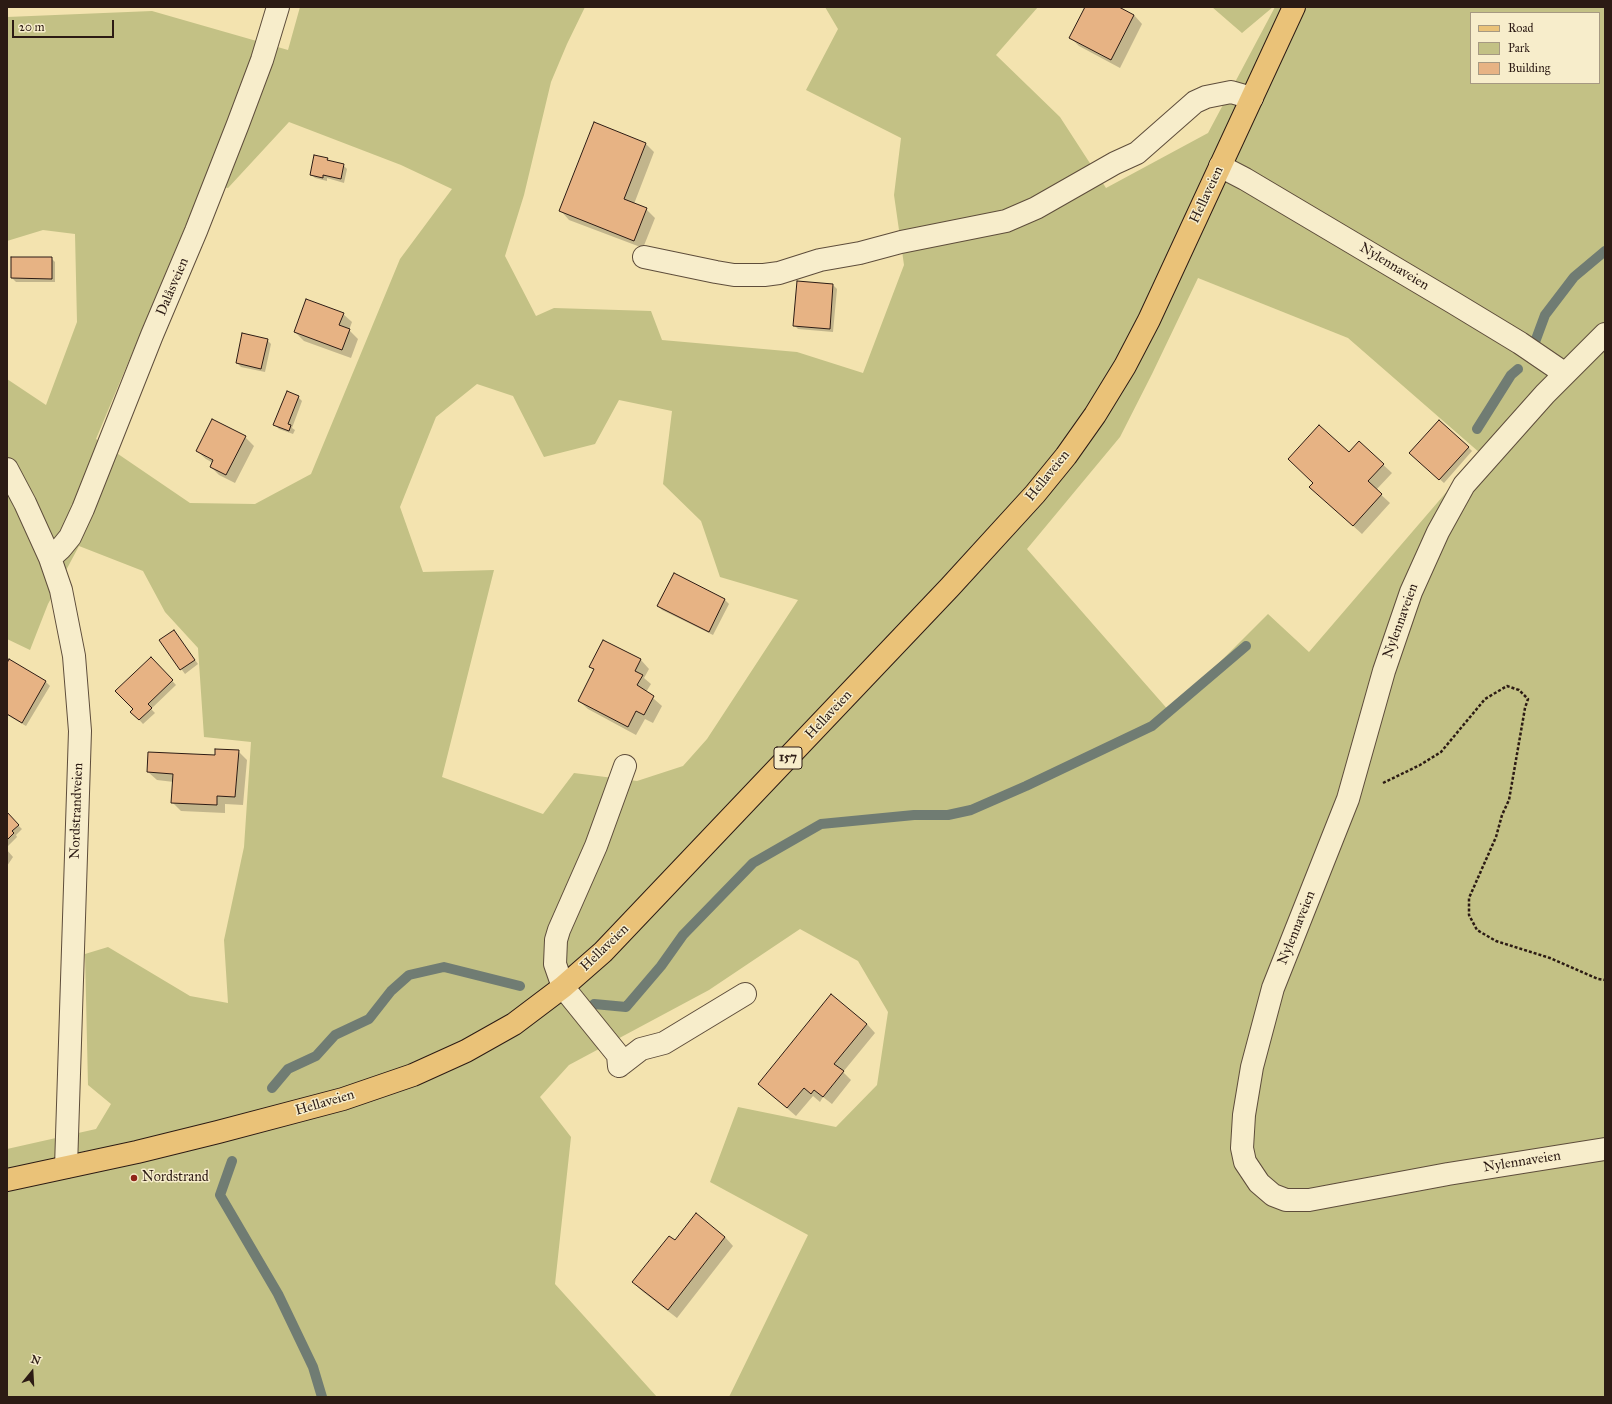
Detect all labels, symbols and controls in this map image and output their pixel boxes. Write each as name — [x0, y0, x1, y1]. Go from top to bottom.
scale bar — [14, 12, 116, 38]
legend — [1470, 12, 1600, 84]
text: 20 m — [19, 20, 45, 34]
text: Road — [1508, 21, 1534, 35]
text: Park — [1508, 41, 1530, 55]
text: Building — [1508, 61, 1550, 75]
street label: Hellaveien — [1187, 164, 1227, 226]
street label: Nylennaveien — [1356, 240, 1432, 294]
street label: Dalåsveien — [153, 255, 193, 319]
street label: Hellaveien — [1022, 447, 1074, 505]
street label: Nylennaveien — [1380, 581, 1422, 661]
street label: Hellaveien — [802, 687, 856, 743]
road number: 157 — [774, 747, 802, 769]
street label: Nordstrandveien — [67, 763, 87, 859]
street label: Nylennaveien — [1275, 889, 1319, 967]
street label: Hellaveien — [577, 921, 633, 975]
street label: Hellaveien — [293, 1087, 357, 1119]
street label: Nylennaveien — [1482, 1148, 1562, 1176]
place label: Nordstrand — [142, 1170, 209, 1186]
marker: Nordstrand — [129, 1173, 139, 1183]
north arrow — [12, 1352, 52, 1392]
text: N — [29, 1352, 42, 1368]

